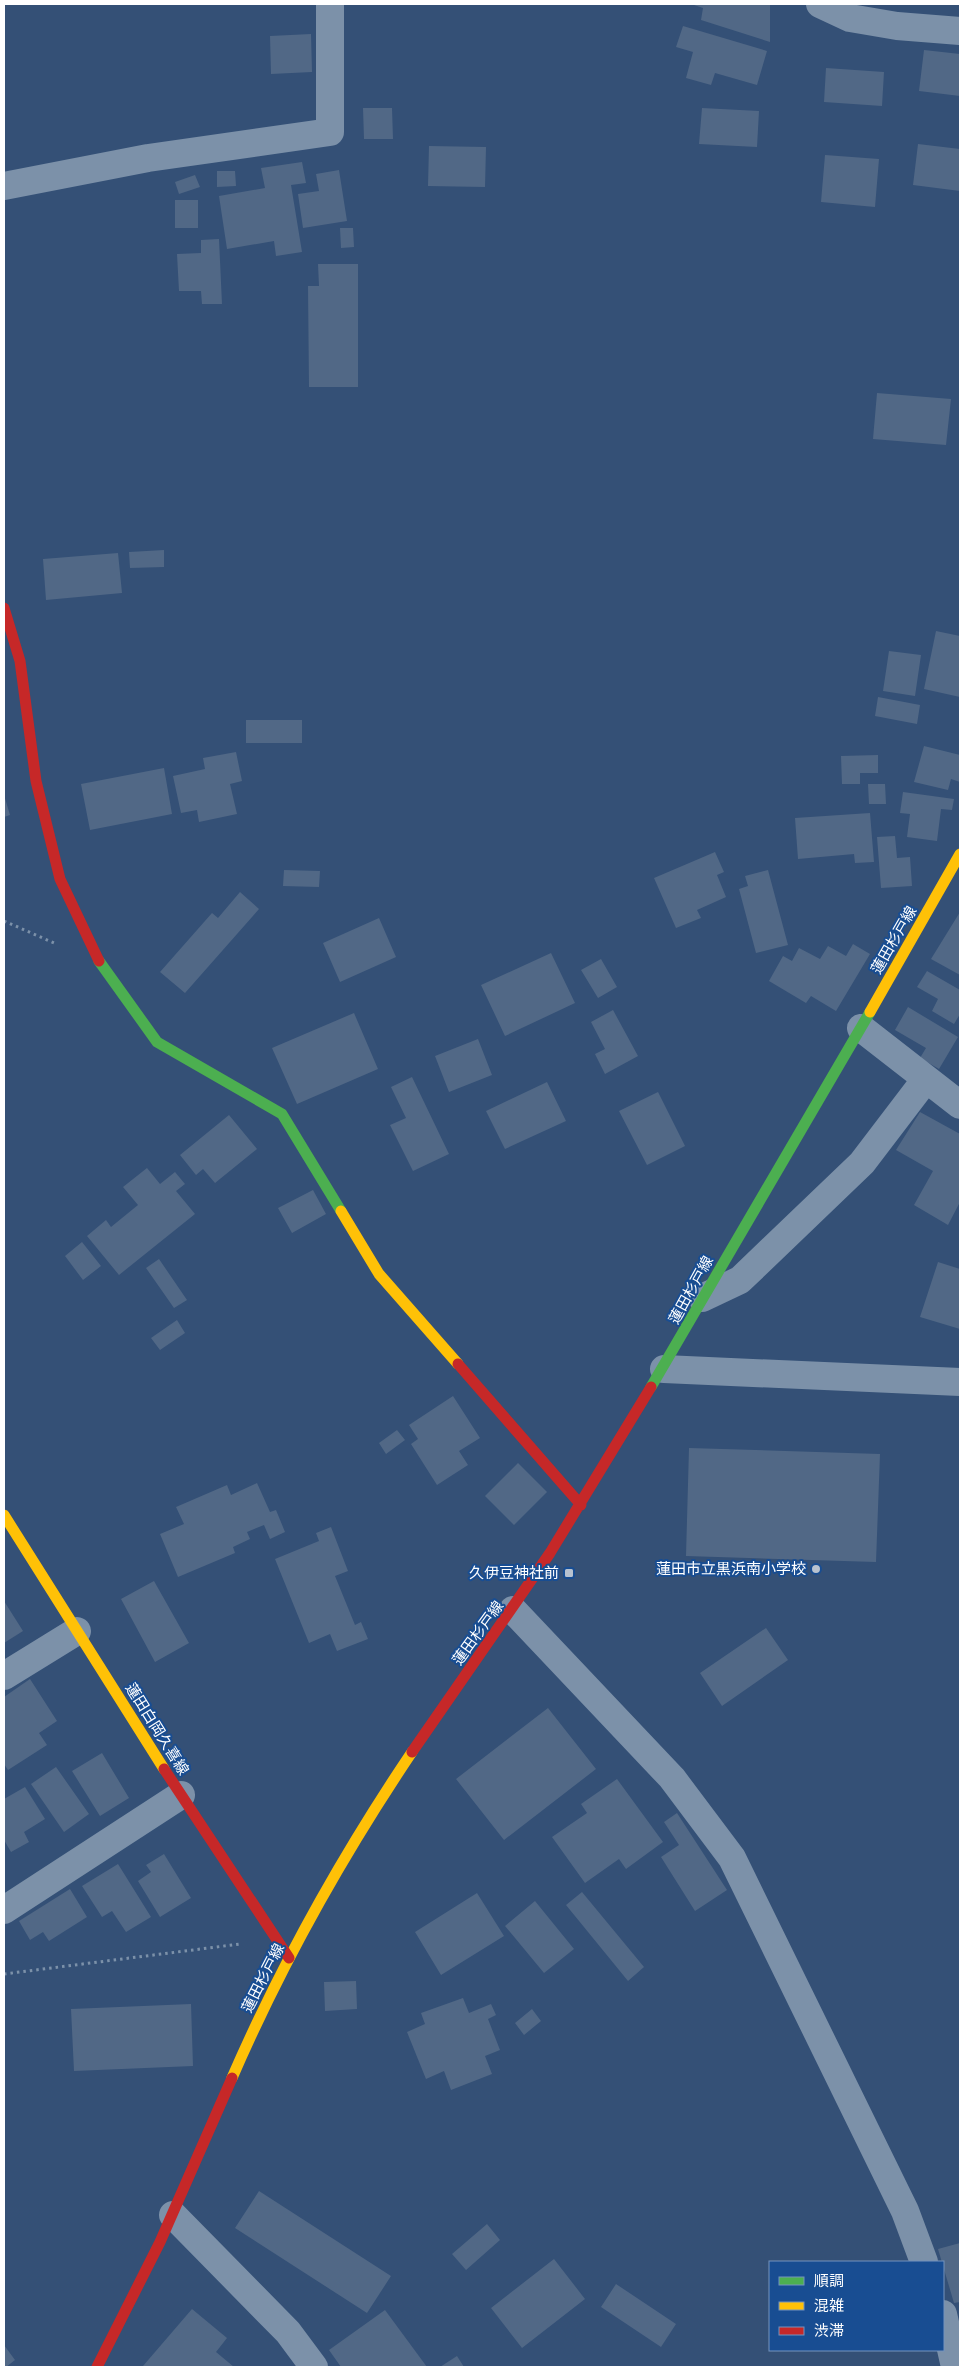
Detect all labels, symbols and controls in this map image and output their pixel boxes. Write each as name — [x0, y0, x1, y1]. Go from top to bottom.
street label: 蓮田杉戸線 — [867, 903, 921, 977]
street label: 蓮田杉戸線 — [665, 1253, 717, 1327]
place label: 蓮田市立黒浜南小学校 — [656, 1560, 806, 1578]
marker: 蓮田市立黒浜南小学校 — [810, 1563, 822, 1575]
place label: 久伊豆神社前 — [469, 1564, 559, 1582]
marker: 久伊豆神社前 — [563, 1567, 575, 1579]
street label: 蓮田杉戸線 — [449, 1597, 507, 1669]
street label: 蓮田白岡久喜線 — [122, 1680, 192, 1778]
street label: 蓮田杉戸線 — [238, 1940, 288, 2016]
legend — [769, 2261, 944, 2351]
text: 順調 — [814, 2272, 844, 2290]
text: 混雑 — [814, 2297, 844, 2315]
text: 渋滞 — [814, 2322, 844, 2340]

